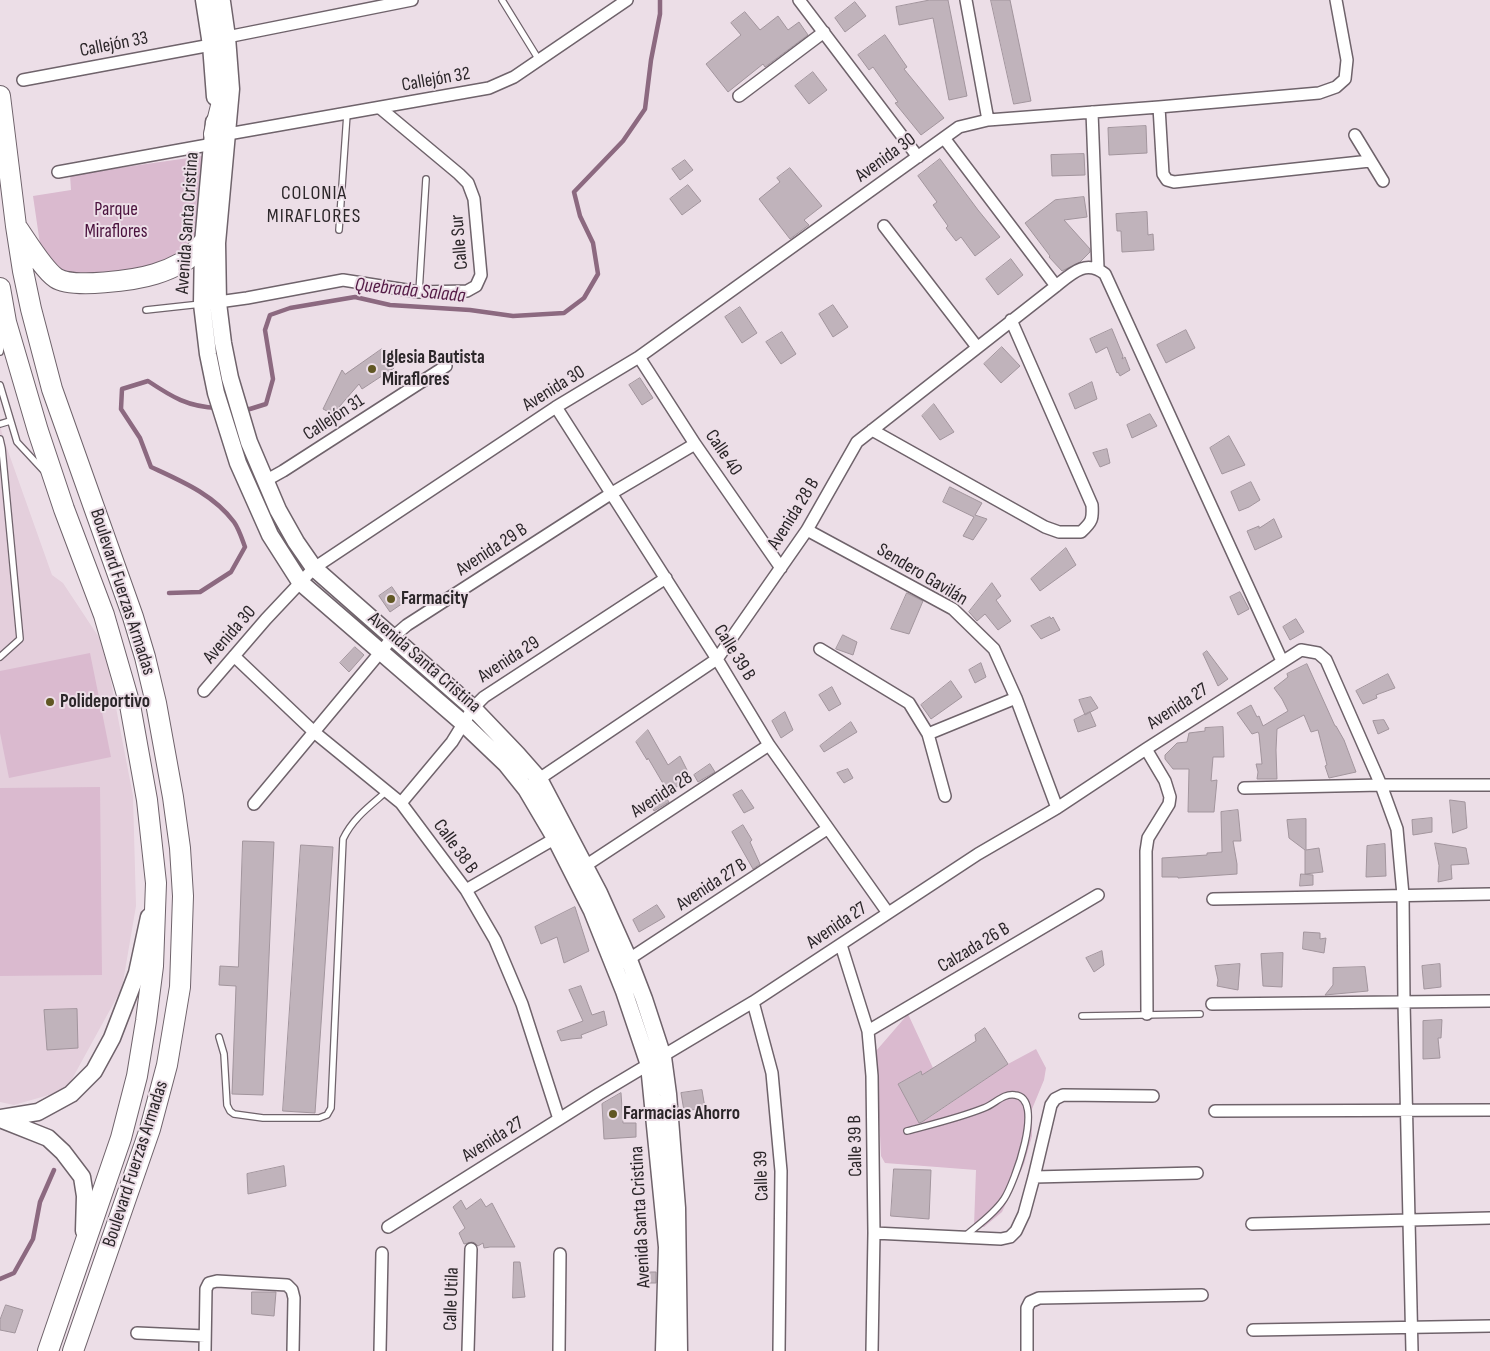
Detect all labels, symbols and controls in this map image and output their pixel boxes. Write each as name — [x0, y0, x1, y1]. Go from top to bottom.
street label: Callejón 33 — [78, 27, 150, 63]
street label: Callejón 32 — [400, 63, 472, 97]
street label: Avenida 30 — [851, 128, 921, 188]
street label: Avenida Santa Cristina — [172, 151, 204, 295]
district label: COLONIA MIRAFLORES — [266, 182, 362, 229]
park label: Parque Miraflores — [84, 199, 148, 243]
street label: Calle Sur — [446, 213, 474, 271]
water label: Quebrada Salada — [354, 273, 466, 309]
place label: Iglesia Bautista Miraflores — [382, 347, 485, 391]
street label: Avenida 30 — [519, 361, 589, 417]
marker: Iglesia Bautista Miraflores — [366, 363, 378, 375]
street label: Callejón 31 — [299, 390, 369, 446]
street label: Calle 40 — [699, 426, 747, 480]
street label: Avenida 28 B — [763, 474, 825, 554]
street label: Boulevard Fuerzas Armadas — [84, 506, 160, 678]
street label: Avenida 29 B — [452, 519, 532, 581]
street label: Sendero Gavilán — [872, 539, 972, 611]
place label: Farmacity — [401, 588, 468, 610]
marker: Farmacity — [385, 593, 397, 605]
street label: Avenida 30 — [199, 601, 261, 669]
street label: Avenida Santa Cristina — [363, 608, 485, 718]
street label: Calle 39 B — [708, 621, 760, 685]
street label: Avenida 29 — [474, 632, 544, 688]
street label: Avenida 27 — [1143, 679, 1213, 735]
place label: Polideportivo — [60, 691, 150, 713]
marker: Polideportivo — [44, 696, 56, 708]
street label: Avenida 28 — [627, 767, 697, 823]
street label: Calle 38 B — [428, 815, 482, 879]
street label: Avenida 27 B — [672, 854, 752, 916]
street label: Avenida 27 — [802, 898, 872, 954]
street label: Calzada 26 B — [934, 918, 1014, 978]
street label: Boulevard Fuerzas Armadas — [98, 1078, 174, 1250]
place label: Farmacias Ahorro — [623, 1103, 740, 1125]
marker: Farmacias Ahorro — [607, 1108, 619, 1120]
street label: Avenida 27 — [458, 1112, 528, 1168]
street label: Calle 39 B — [844, 1115, 868, 1177]
street label: Avenida Santa Cristina — [626, 1145, 656, 1289]
street label: Calle 39 — [750, 1150, 774, 1202]
street label: Calle Utila — [439, 1267, 465, 1331]

